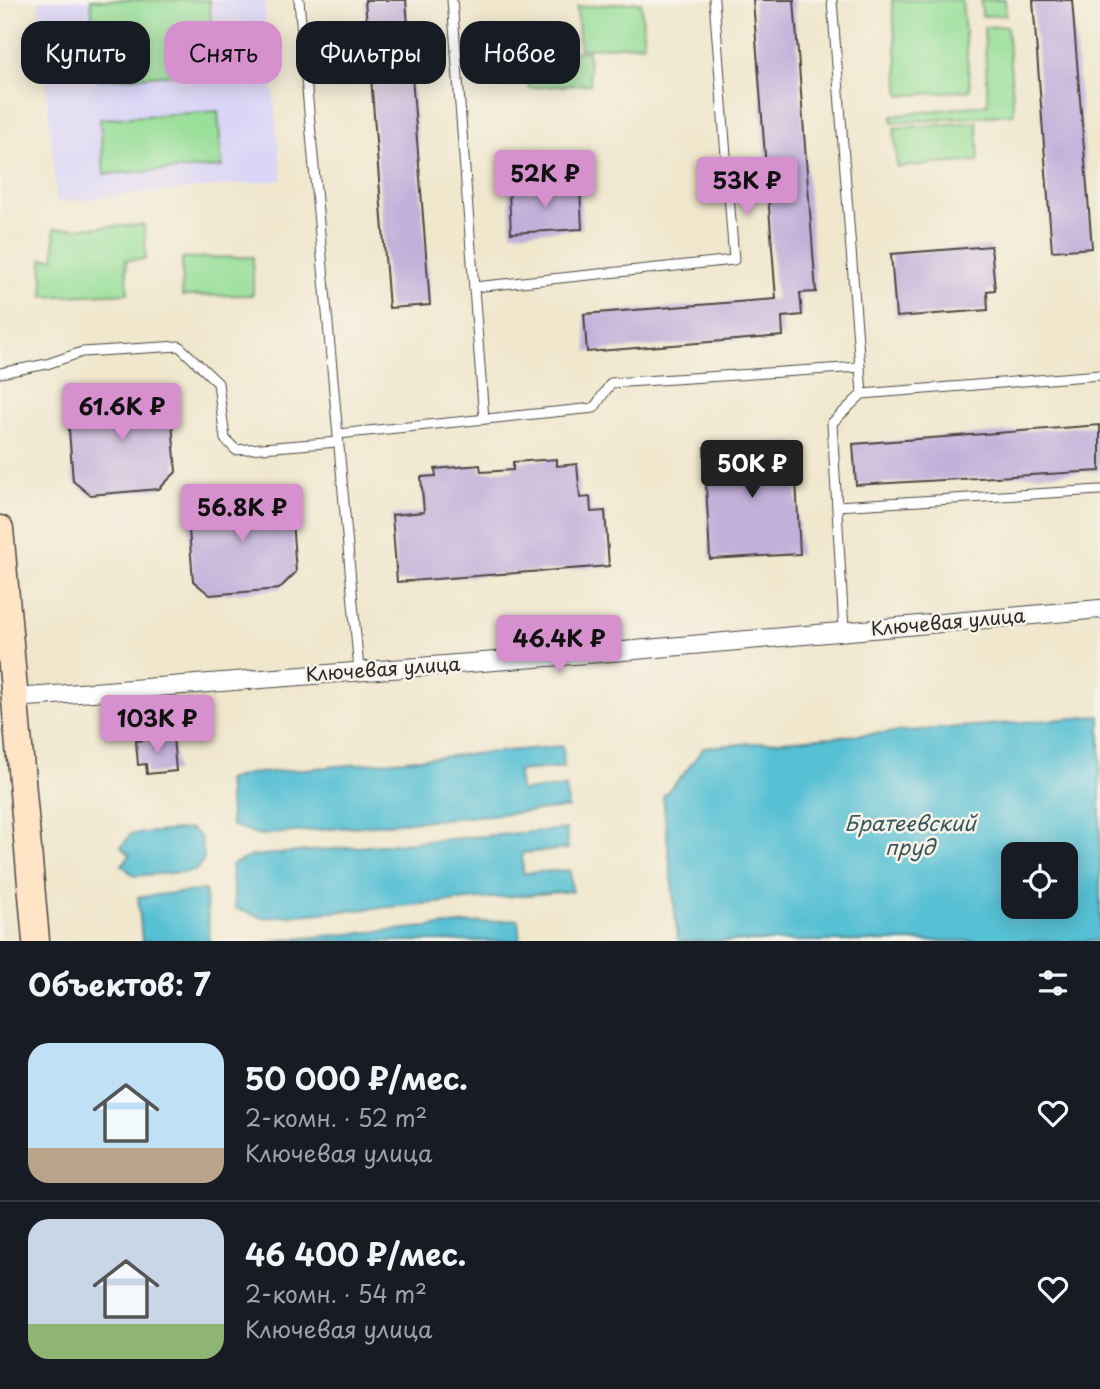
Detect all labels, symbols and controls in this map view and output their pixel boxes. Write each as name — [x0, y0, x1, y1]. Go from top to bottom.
chip: Купить — [21, 21, 150, 84]
chip: Снять — [164, 21, 282, 84]
chip: Фильтры — [296, 21, 446, 84]
chip: Новое — [460, 21, 580, 84]
pin: 52K ₽ — [496, 150, 594, 210]
text: 52K ₽ — [510, 155, 580, 190]
pin: 53K ₽ — [698, 158, 796, 217]
text: 53K ₽ — [713, 162, 781, 197]
pin: 61.6K ₽ — [57, 384, 187, 443]
text: 61.6K ₽ — [79, 388, 165, 423]
pin: 50K ₽ — [703, 440, 801, 500]
text: 50K ₽ — [717, 445, 787, 480]
pin: 56.8K ₽ — [177, 484, 307, 544]
text: 56.8K ₽ — [197, 489, 287, 524]
street label: Ключевая улица — [870, 600, 1026, 642]
pin: 46.4K ₽ — [494, 616, 624, 675]
text: 46.4K ₽ — [513, 620, 605, 655]
street label: Ключевая улица — [305, 649, 461, 687]
pin: 103K ₽ — [100, 696, 214, 755]
text: 103K ₽ — [117, 700, 197, 735]
water label: Братеевский пруд — [844, 806, 978, 862]
map controls — [1001, 842, 1078, 919]
button: locate — [1001, 842, 1078, 919]
text: Объектов: 7 — [28, 961, 211, 1006]
icon: filters — [1034, 964, 1072, 1002]
text: 50 000 ₽/мес. — [245, 1055, 468, 1100]
icon: home — [84, 1071, 168, 1155]
icon: heart — [1034, 1094, 1072, 1132]
text: 2-комн. · 52 m² — [245, 1100, 427, 1135]
text: Ключевая улица — [245, 1135, 432, 1170]
text: 46 400 ₽/мес. — [245, 1231, 466, 1276]
icon: home — [84, 1247, 168, 1331]
icon: heart — [1034, 1270, 1072, 1308]
text: 2-комн. · 54 m² — [245, 1276, 427, 1311]
text: Ключевая улица — [245, 1311, 432, 1346]

